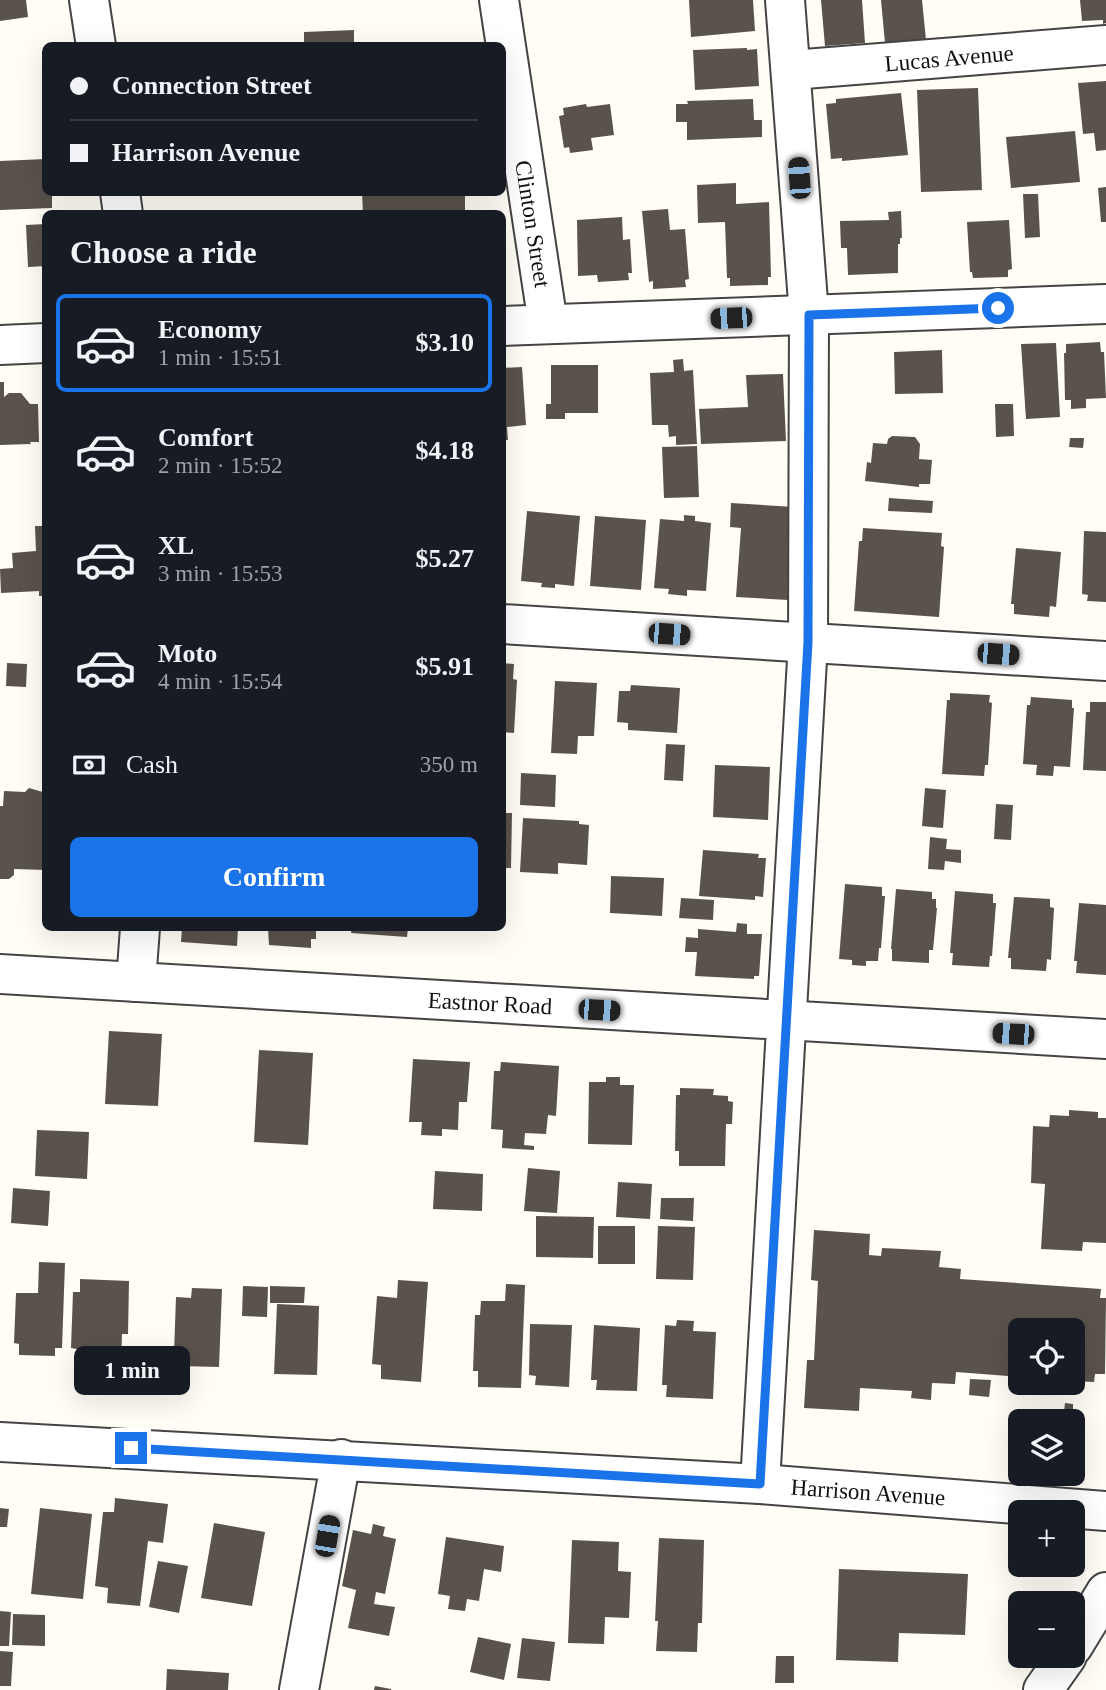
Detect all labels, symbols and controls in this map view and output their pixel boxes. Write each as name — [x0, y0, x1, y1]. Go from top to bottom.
street label: Lucas Avenue — [884, 40, 1014, 77]
text: Connection Street — [112, 71, 312, 100]
text: Harrison Avenue — [112, 138, 300, 167]
car — [788, 156, 811, 200]
street label: Clinton Street — [510, 159, 555, 290]
text: Choose a ride — [70, 234, 257, 270]
route start — [982, 292, 1014, 324]
car — [710, 307, 753, 329]
icon: car — [74, 312, 137, 375]
text: Economy — [158, 315, 262, 344]
text: $3.10 — [416, 328, 474, 357]
text: 1 min · 15:51 — [158, 345, 283, 370]
icon: car — [74, 420, 137, 483]
text: Comfort — [158, 423, 253, 452]
text: $4.18 — [416, 436, 474, 465]
text: 2 min · 15:52 — [158, 453, 283, 478]
icon: car — [74, 528, 137, 591]
text: XL — [158, 531, 194, 560]
text: $5.27 — [416, 544, 474, 573]
text: 3 min · 15:53 — [158, 561, 283, 586]
car — [648, 622, 691, 646]
icon: car — [74, 636, 137, 699]
text: Moto — [158, 639, 217, 668]
car — [977, 642, 1020, 666]
text: $5.91 — [416, 652, 474, 681]
text: 4 min · 15:54 — [158, 669, 283, 694]
icon: cash — [70, 746, 108, 784]
text: Cash — [126, 750, 178, 779]
text: 350 m — [420, 752, 478, 777]
button: Confirm — [70, 837, 478, 917]
street label: Eastnor Road — [427, 988, 553, 1019]
car — [578, 998, 621, 1022]
car — [992, 1022, 1035, 1046]
map controls — [1008, 1318, 1085, 1668]
button: locate — [1008, 1318, 1085, 1395]
callout: 1 min — [73, 1346, 189, 1396]
text: 1 min — [104, 1358, 160, 1383]
button: layers — [1008, 1409, 1085, 1486]
route end — [115, 1432, 147, 1464]
street label: Harrison Avenue — [790, 1475, 946, 1510]
button: + — [1008, 1500, 1085, 1577]
car — [314, 1513, 341, 1559]
button: − — [1008, 1591, 1085, 1668]

